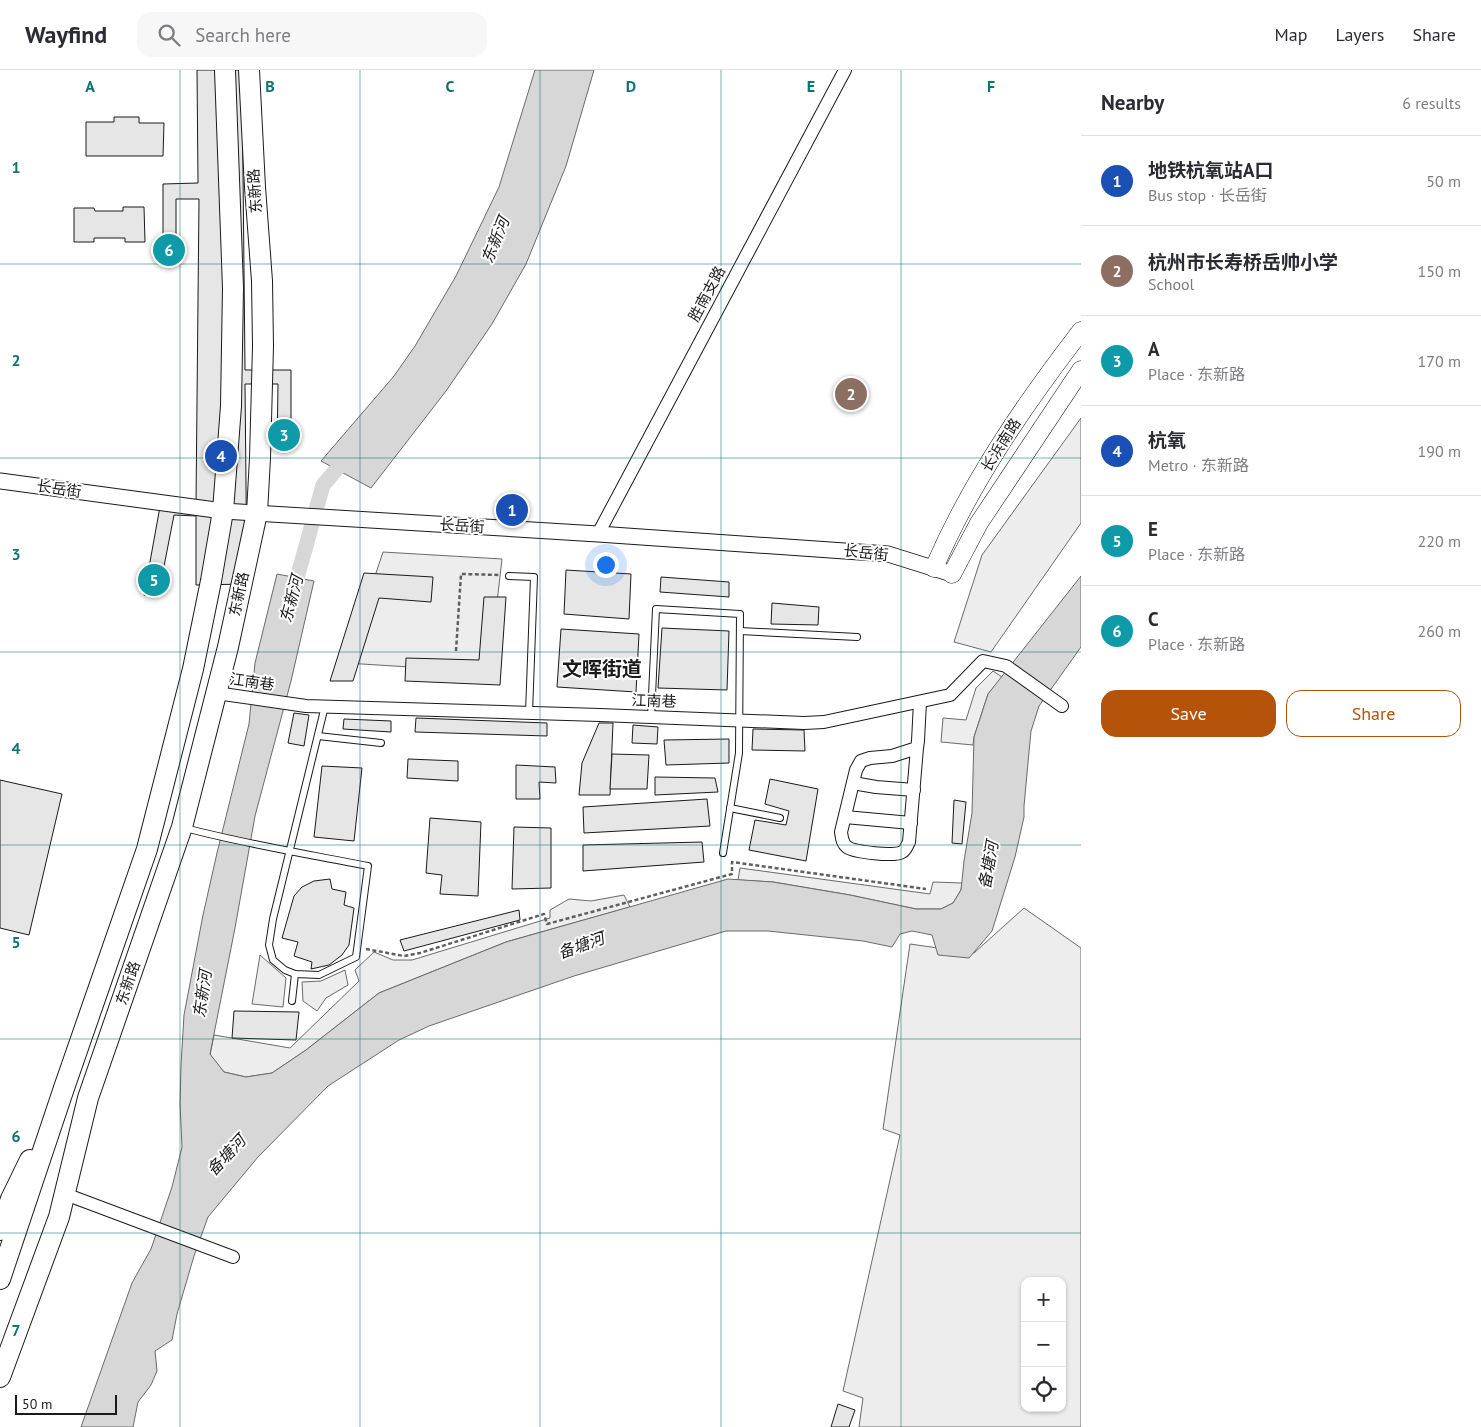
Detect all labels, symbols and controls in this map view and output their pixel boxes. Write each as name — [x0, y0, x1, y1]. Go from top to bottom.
search box — [137, 12, 487, 57]
text: Wayfind — [25, 19, 107, 50]
icon: search — [155, 21, 183, 49]
text: Search here — [195, 23, 291, 47]
text: Map — [1275, 23, 1307, 46]
text: Layers — [1335, 23, 1384, 46]
text: Share — [1412, 23, 1456, 46]
text: A — [85, 76, 95, 96]
text: B — [265, 76, 275, 96]
text: C — [446, 76, 455, 96]
text: D — [626, 76, 636, 96]
text: E — [807, 76, 815, 96]
text: F — [987, 76, 995, 96]
text: Nearby — [1101, 89, 1164, 116]
text: 6 results — [1402, 93, 1461, 113]
text: 1 — [11, 157, 21, 177]
text: 地铁杭氧站A口 — [1148, 158, 1274, 182]
street label: 东新路 — [243, 168, 266, 214]
text: 1 — [1112, 171, 1122, 191]
text: 50 m — [1426, 171, 1461, 191]
text: Bus stop · 长岳街 — [1148, 185, 1267, 205]
water label: 东新河 — [477, 211, 514, 266]
pin: 6 — [153, 231, 185, 269]
text: 杭州市长寿桥岳帅小学 — [1148, 250, 1338, 274]
text: 2 — [1112, 261, 1122, 281]
text: 150 m — [1418, 261, 1461, 281]
street label: 胜南支路 — [684, 263, 729, 325]
text: School — [1148, 274, 1194, 294]
text: A — [1148, 337, 1160, 361]
text: 2 — [11, 350, 21, 370]
text: 3 — [1112, 351, 1122, 371]
text: 170 m — [1418, 351, 1461, 371]
text: Place · 东新路 — [1148, 364, 1245, 384]
pin: 2 — [835, 375, 867, 413]
street label: 长浜南路 — [977, 414, 1025, 475]
pin: 3 — [268, 416, 300, 454]
text: 杭氧 — [1148, 428, 1186, 452]
pin: 4 — [205, 437, 237, 475]
text: 4 — [1112, 441, 1122, 461]
text: 190 m — [1418, 441, 1461, 461]
text: Metro · 东新路 — [1148, 455, 1249, 475]
street label: 长岳街 — [35, 476, 83, 501]
pin: 1 — [496, 491, 528, 529]
street label: 长岳街 — [439, 515, 485, 536]
text: E — [1148, 517, 1158, 541]
text: 5 — [1112, 531, 1122, 551]
text: 220 m — [1418, 531, 1461, 551]
street label: 长岳街 — [843, 541, 889, 564]
text: 3 — [11, 544, 21, 564]
text: Place · 东新路 — [1148, 544, 1245, 564]
your location — [593, 552, 619, 578]
pin: 5 — [138, 561, 170, 599]
street label: 东新路 — [225, 570, 252, 618]
water label: 东新河 — [275, 570, 308, 625]
text: C — [1148, 607, 1159, 631]
text: 6 — [1112, 621, 1122, 641]
text: 260 m — [1418, 621, 1461, 641]
text: Place · 东新路 — [1148, 634, 1245, 654]
district label: 文晖街道 — [562, 656, 642, 682]
street label: 江南巷 — [228, 669, 276, 694]
street label: 江南巷 — [631, 690, 677, 711]
button: Save — [1101, 690, 1276, 737]
button: Share — [1286, 690, 1461, 737]
text: 4 — [11, 738, 21, 758]
water label: 备塘河 — [974, 837, 1003, 890]
water label: 备塘河 — [555, 926, 610, 963]
text: 5 — [11, 932, 21, 952]
street label: 东新路 — [111, 958, 144, 1007]
water label: 东新河 — [189, 966, 216, 1019]
text: 6 — [11, 1126, 21, 1146]
water label: 备塘河 — [202, 1128, 252, 1179]
map controls — [1021, 1277, 1066, 1412]
button: + — [1021, 1277, 1066, 1322]
text: 7 — [11, 1320, 21, 1340]
button: − — [1021, 1322, 1066, 1367]
button: locate — [1021, 1367, 1066, 1412]
scale bar — [15, 1392, 118, 1415]
text: 50 m — [22, 1395, 52, 1413]

